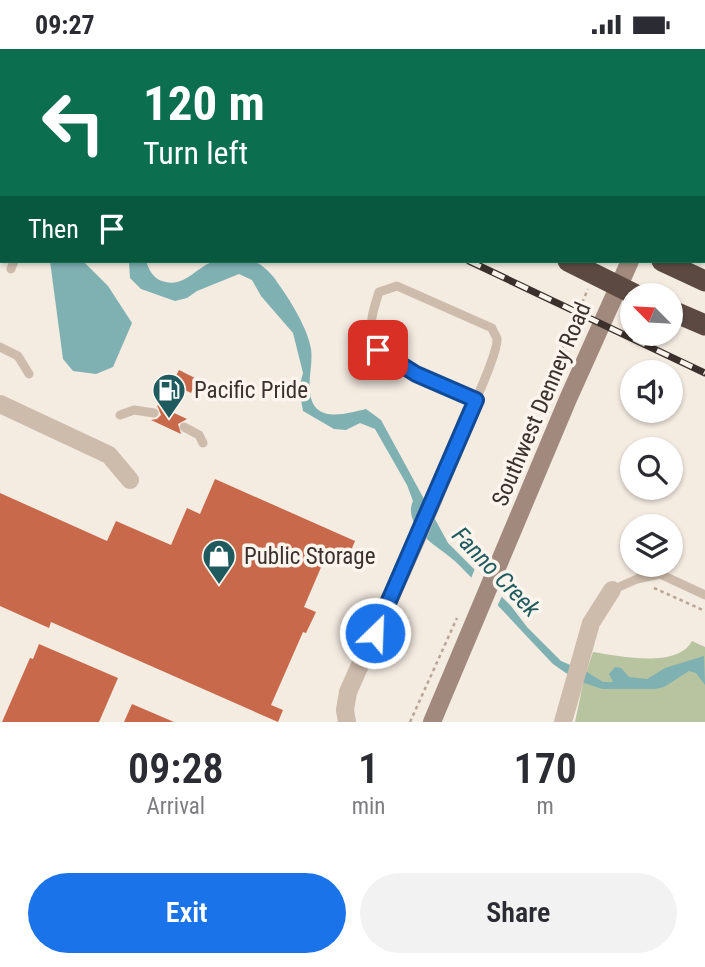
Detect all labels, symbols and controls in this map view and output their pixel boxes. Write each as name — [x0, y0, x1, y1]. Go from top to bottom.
text: 09:27 — [35, 10, 95, 40]
text: 120 m — [143, 75, 265, 132]
icon: left — [28, 77, 119, 168]
text: Turn left — [143, 134, 248, 172]
icon: arrive — [93, 210, 131, 248]
text: Then — [28, 214, 79, 244]
north arrow — [620, 283, 682, 347]
map controls — [620, 283, 683, 577]
street label: Southwest Denney Road — [486, 298, 597, 510]
pin — [348, 320, 408, 380]
icon: arrive — [359, 331, 397, 369]
button: sound — [620, 360, 683, 423]
fuel station icon: Pacific Pride — [150, 371, 188, 420]
place label: Pacific Pride — [194, 377, 308, 404]
button: search — [620, 437, 683, 500]
button: layers — [620, 514, 683, 577]
water label: Fanno Creek — [446, 521, 546, 623]
shop icon: Public Storage — [200, 537, 238, 586]
place label: Public Storage — [244, 543, 375, 570]
position arrow — [338, 596, 412, 670]
text: 09:28 — [128, 744, 224, 793]
text: 1 — [358, 744, 379, 793]
text: 170 — [514, 744, 577, 793]
text: Arrival — [147, 793, 205, 820]
text: min — [352, 793, 385, 820]
text: m — [537, 793, 554, 820]
button: Exit — [28, 873, 346, 953]
button: Share — [360, 873, 677, 953]

